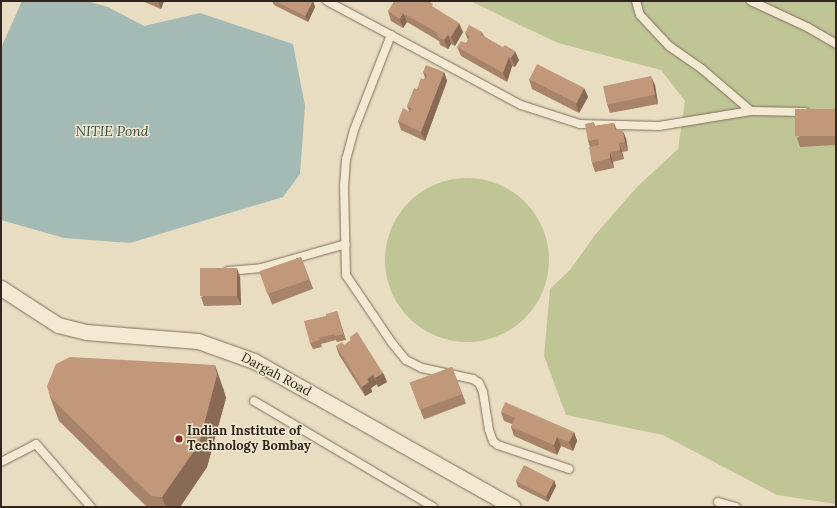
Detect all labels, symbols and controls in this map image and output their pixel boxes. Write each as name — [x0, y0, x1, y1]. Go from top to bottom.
water label: NITIE Pond — [75, 123, 149, 139]
street label: Dargah Road — [238, 350, 314, 400]
place label: Indian Institute of Technology Bombay — [187, 424, 311, 455]
marker: Indian Institute of Technology Bombay — [174, 434, 184, 444]

